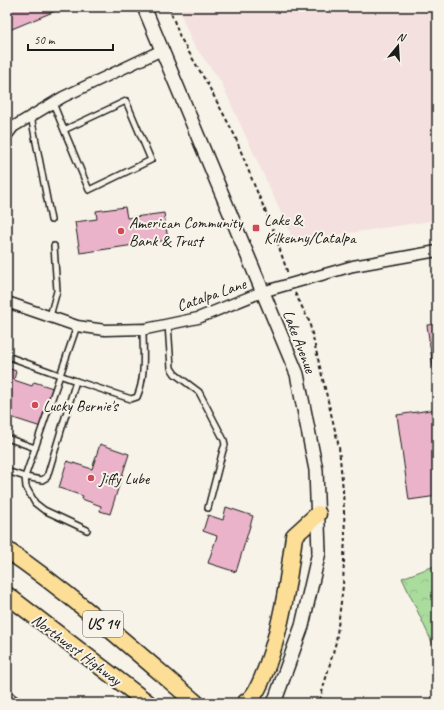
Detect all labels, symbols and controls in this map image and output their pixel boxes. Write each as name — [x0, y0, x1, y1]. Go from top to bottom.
scale bar — [28, 26, 113, 52]
north arrow — [378, 26, 418, 66]
text: N — [396, 29, 409, 45]
text: 50 m — [34, 32, 56, 48]
place label: Lake & Kilkenny/Catalpa — [264, 210, 357, 248]
place label: American Community Bank & Trust — [129, 213, 244, 251]
marker: Lake & Kilkenny/Catalpa — [251, 223, 261, 233]
marker: American Community Bank & Trust — [116, 226, 126, 236]
street label: Catalpa Lane — [174, 273, 250, 316]
street label: Lake Avenue — [278, 307, 321, 377]
place label: Lucky Bernie's — [43, 396, 119, 416]
marker: Lucky Bernie's — [30, 400, 40, 410]
place label: Jiffy Lube — [98, 469, 151, 489]
marker: Jiffy Lube — [86, 473, 96, 483]
street label: Northwest Highway — [28, 610, 126, 691]
road number: US 14 — [83, 611, 123, 637]

